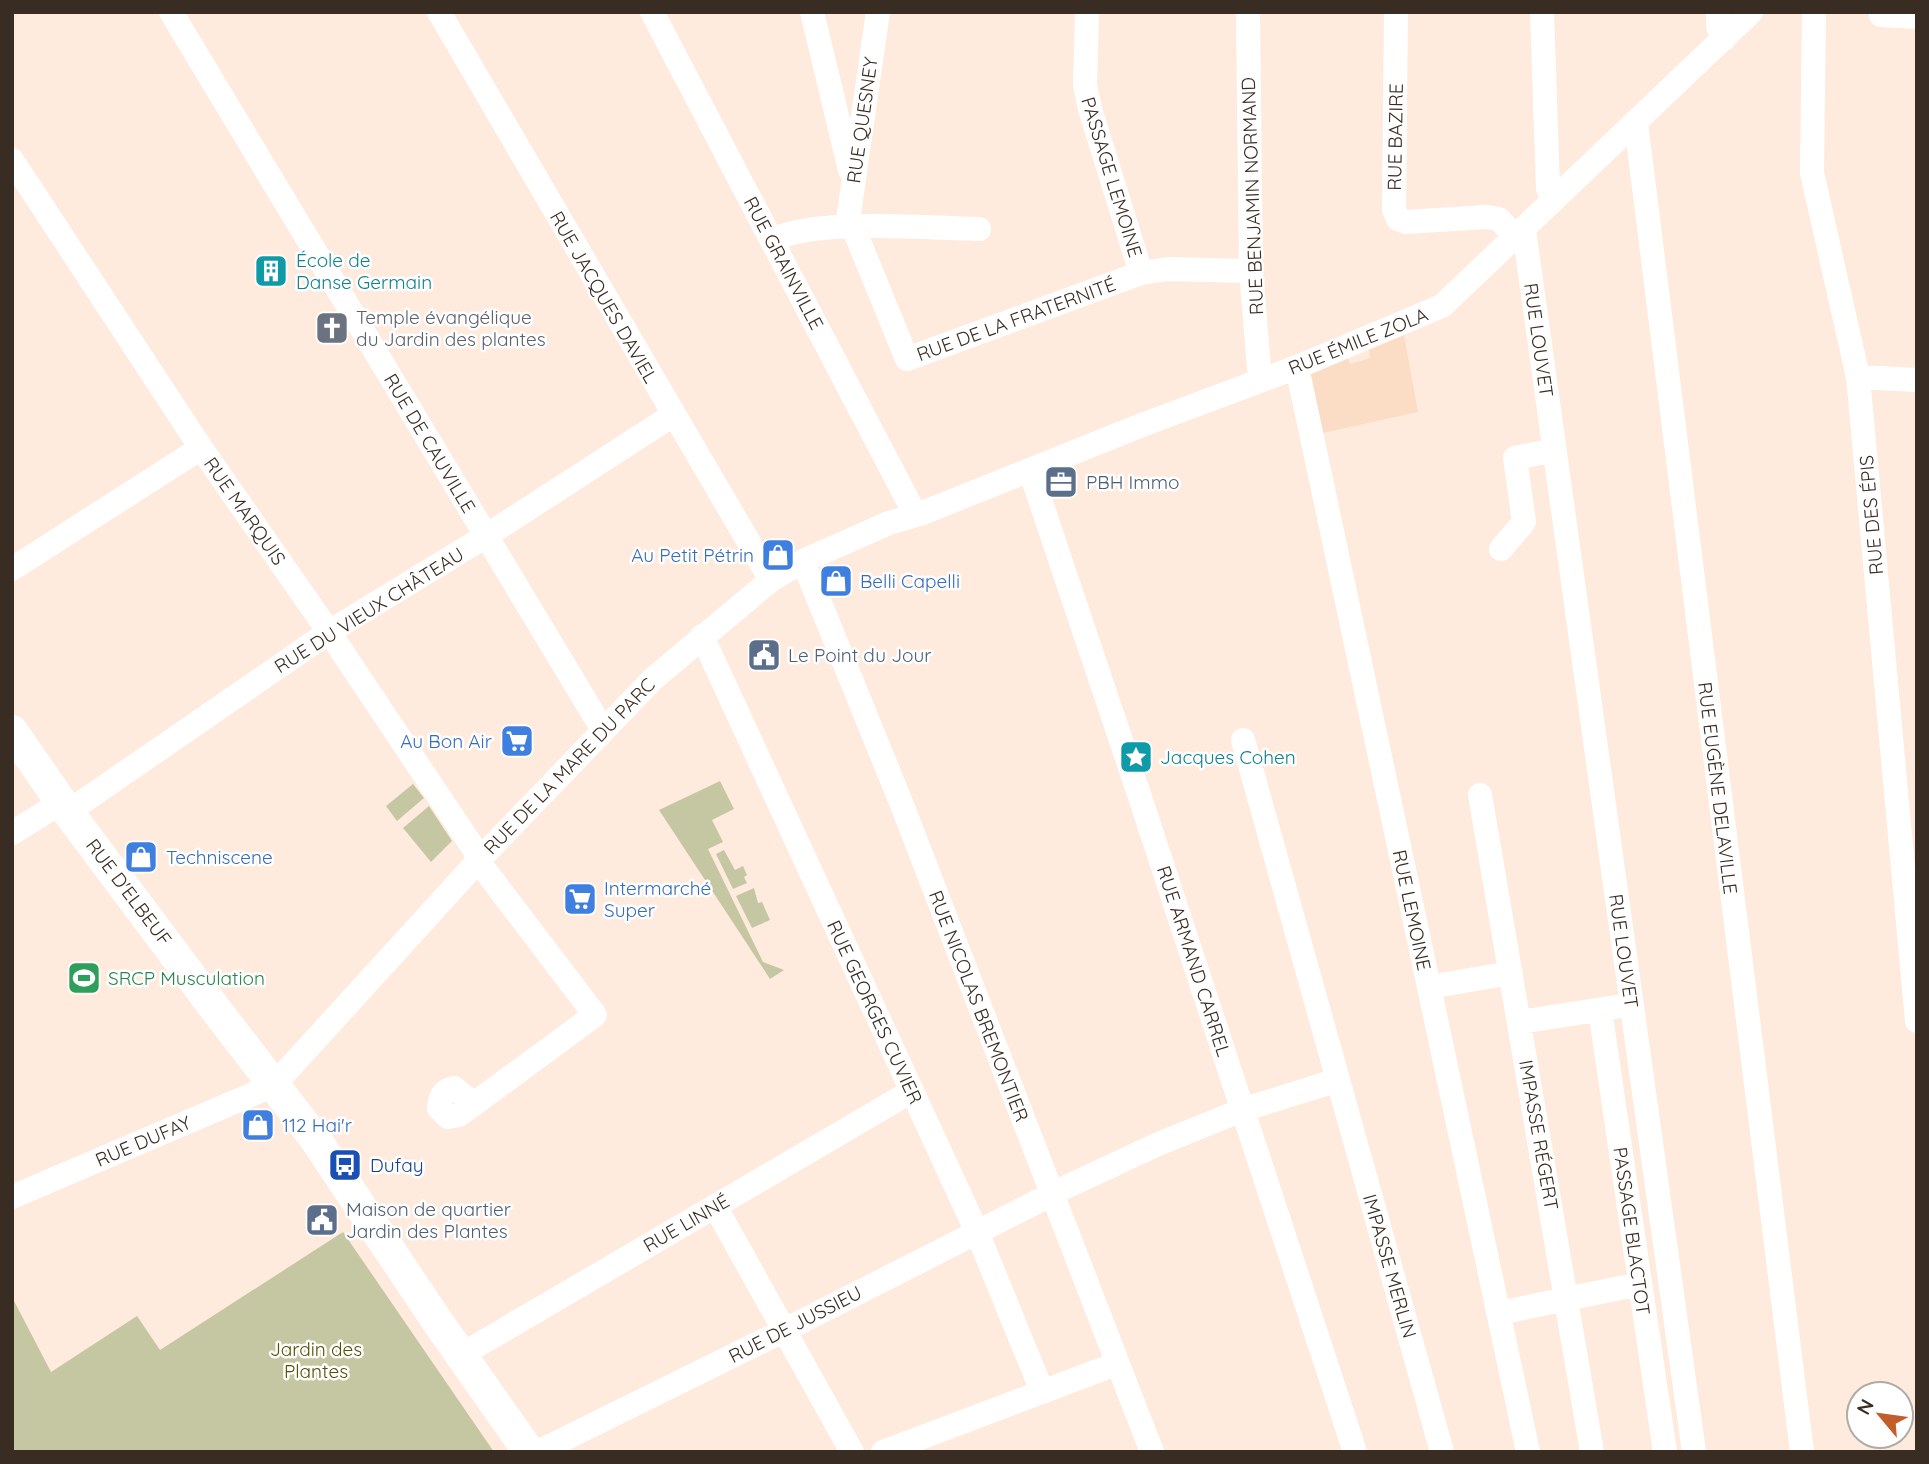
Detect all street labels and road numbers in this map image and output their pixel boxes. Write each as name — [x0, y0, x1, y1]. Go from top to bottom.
street label: RUE QUESNEY — [841, 55, 883, 185]
street label: RUE BENJAMIN NORMAND — [1236, 77, 1268, 315]
street label: RUE BAZIRE — [1382, 83, 1408, 191]
street label: PASSAGE LEMOINE — [1076, 94, 1148, 260]
street label: RUE GRAINVILLE — [739, 192, 829, 334]
street label: RUE JACQUES DAVIEL — [545, 207, 663, 387]
street label: RUE DE LA FRATERNITÉ — [913, 272, 1119, 366]
street label: RUE LOUVET — [1519, 281, 1559, 399]
street label: RUE ÉMILE ZOLA — [1285, 302, 1431, 380]
street label: RUE DE CAUVILLE — [379, 369, 481, 517]
street label: RUE MARQUIS — [199, 452, 291, 570]
street label: RUE DES ÉPIS — [1854, 454, 1888, 576]
street label: RUE DU VIEUX CHÂTEAU — [270, 542, 468, 678]
street label: RUE DE LA MARE DU PARC — [478, 673, 660, 859]
street label: RUE EUGÈNE DELAVILLE — [1693, 680, 1743, 896]
street label: RUE D'ELBEUF — [81, 834, 177, 950]
street label: RUE LEMOINE — [1388, 847, 1436, 973]
street label: RUE ARMAND CARREL — [1152, 863, 1236, 1059]
street label: RUE NICOLAS BREMONTIER — [924, 887, 1034, 1125]
street label: RUE LOUVET — [1604, 892, 1644, 1010]
street label: RUE GEORGES CUVIER — [822, 916, 928, 1108]
street label: IMPASSE RÉGERT — [1514, 1058, 1564, 1212]
street label: RUE DUFAY — [92, 1110, 195, 1172]
street label: PASSAGE BLACTOT — [1608, 1145, 1656, 1317]
street label: RUE LINNÉ — [639, 1189, 733, 1257]
street label: IMPASSE MERLIN — [1358, 1191, 1422, 1341]
street label: RUE DE JUSSIEU — [724, 1280, 866, 1368]

